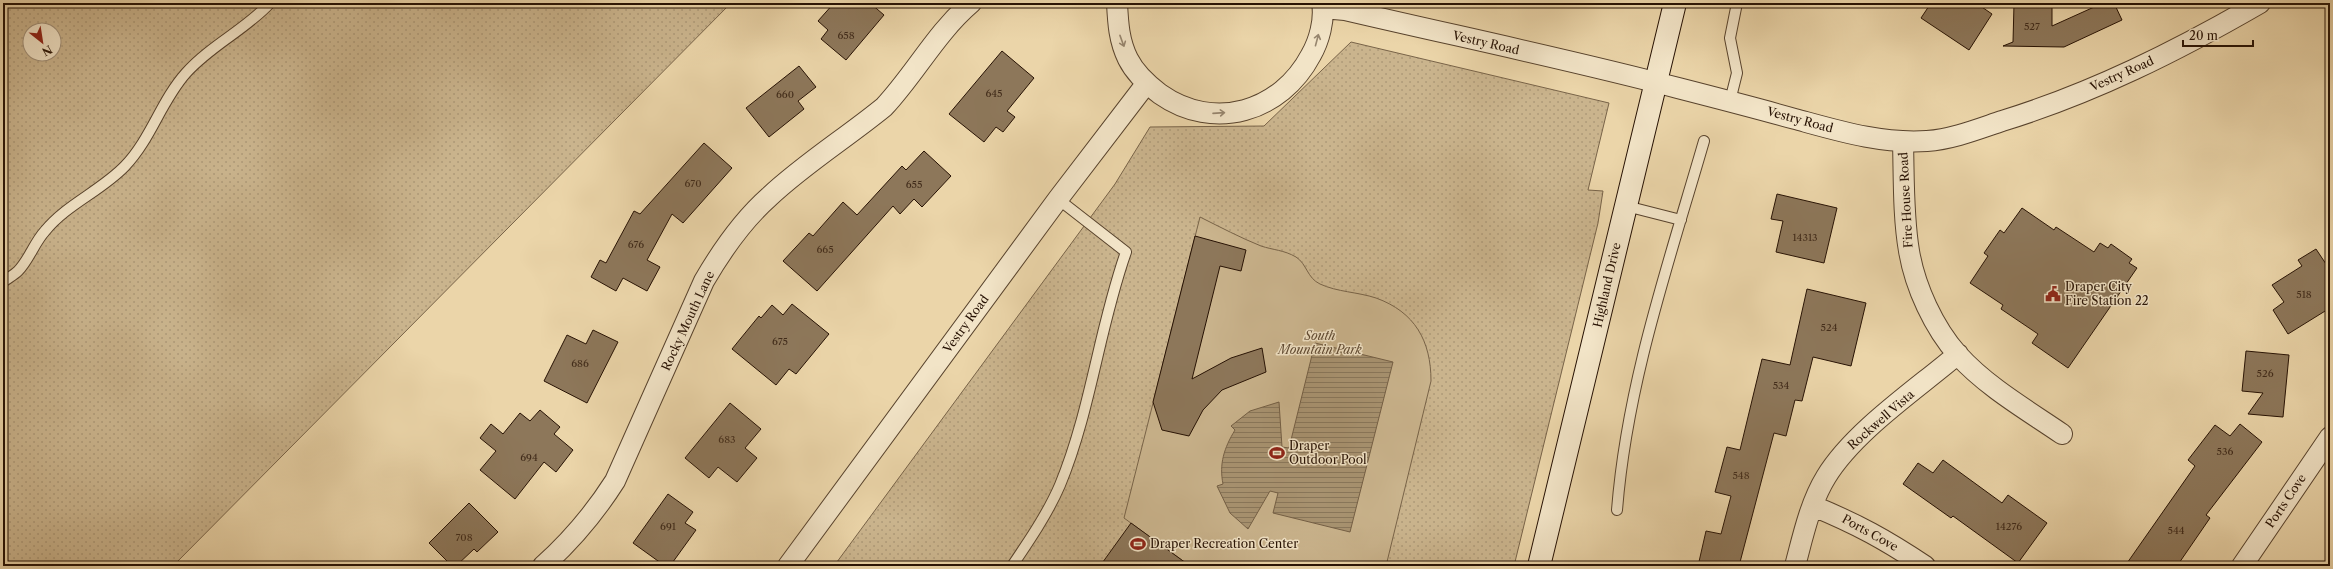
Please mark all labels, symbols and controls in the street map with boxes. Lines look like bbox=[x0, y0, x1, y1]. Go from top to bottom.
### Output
house number: 527 bbox=[2024, 20, 2040, 33]
north arrow bbox=[22, 22, 62, 62]
scale bar bbox=[2183, 22, 2253, 48]
street label: Vestry Road bbox=[1450, 27, 1522, 58]
text: 20 m bbox=[2189, 28, 2218, 43]
house number: 658 bbox=[837, 29, 855, 42]
one-way arrow bbox=[1314, 33, 1322, 46]
one-way arrow bbox=[1118, 35, 1126, 47]
text: N bbox=[39, 42, 55, 59]
street label: Vestry Road bbox=[2087, 53, 2157, 95]
house number: 645 bbox=[985, 87, 1003, 100]
house number: 660 bbox=[776, 88, 794, 101]
street label: Vestry Road bbox=[1764, 103, 1836, 136]
one-way arrow bbox=[1212, 110, 1225, 117]
street label: Fire House Road bbox=[1895, 151, 1915, 248]
house number: 670 bbox=[684, 177, 702, 190]
house number: 655 bbox=[906, 178, 922, 191]
house number: 14313 bbox=[1792, 231, 1818, 244]
house number: 676 bbox=[628, 238, 644, 251]
street label: Highland Drive bbox=[1589, 241, 1624, 329]
house number: 665 bbox=[816, 243, 834, 256]
street label: Rocky Mouth Lane bbox=[658, 268, 717, 373]
place label: Draper City Fire Station 22 bbox=[2065, 279, 2149, 308]
public building icon: Draper City Fire Station 22 bbox=[2044, 285, 2062, 303]
house number: 518 bbox=[2296, 288, 2312, 301]
street label: Vestry Road bbox=[939, 291, 992, 356]
house number: 524 bbox=[1821, 321, 1838, 334]
park label: South Mountain Park bbox=[1276, 328, 1363, 357]
house number: 675 bbox=[772, 335, 788, 348]
house number: 686 bbox=[571, 357, 589, 370]
house number: 526 bbox=[2256, 367, 2274, 380]
house number: 534 bbox=[1773, 379, 1790, 392]
street label: Rockwell Vista bbox=[1844, 386, 1918, 453]
house number: 683 bbox=[718, 433, 736, 446]
place label: Draper Outdoor Pool bbox=[1289, 438, 1367, 467]
sports icon: Draper Outdoor Pool bbox=[1268, 444, 1286, 462]
house number: 536 bbox=[2217, 445, 2234, 458]
house number: 694 bbox=[520, 451, 538, 464]
house number: 548 bbox=[1732, 469, 1750, 482]
street label: Ports Cove bbox=[2262, 471, 2309, 531]
street label: Ports Cove bbox=[1840, 511, 1901, 554]
house number: 691 bbox=[660, 520, 677, 533]
house number: 14276 bbox=[1996, 520, 2022, 533]
house number: 544 bbox=[2168, 524, 2185, 537]
house number: 708 bbox=[455, 531, 473, 544]
sports icon: Draper Recreation Center bbox=[1129, 535, 1147, 553]
place label: Draper Recreation Center bbox=[1150, 536, 1298, 551]

